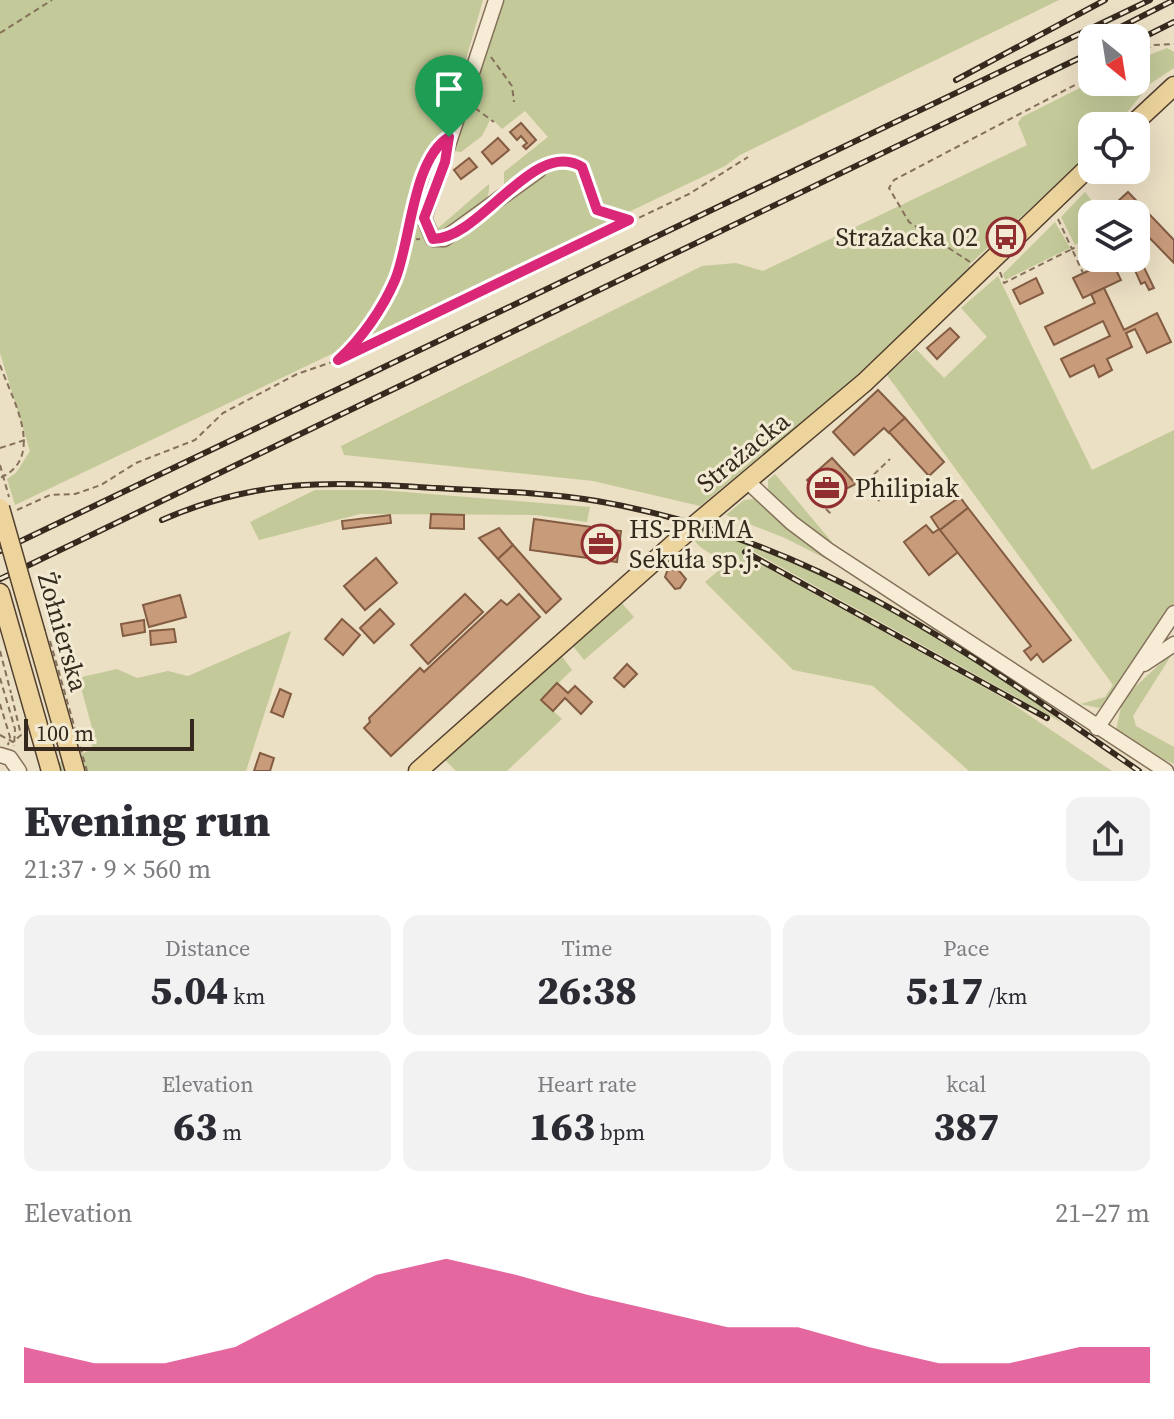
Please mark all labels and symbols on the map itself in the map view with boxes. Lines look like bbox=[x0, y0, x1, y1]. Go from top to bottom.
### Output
north arrow bbox=[1078, 24, 1150, 96]
pin bbox=[415, 55, 483, 137]
bus stop icon: Strażacka 02 bbox=[985, 216, 1027, 258]
place label: Strażacka 02 bbox=[836, 219, 978, 255]
street label: Strażacka bbox=[689, 403, 798, 501]
office icon: Philipiak bbox=[806, 467, 848, 509]
place label: Philipiak bbox=[855, 470, 960, 506]
place label: HS-PRIMA Sekuła sp.j. bbox=[629, 511, 760, 577]
office icon: HS-PRIMA Sekuła sp.j. bbox=[580, 523, 622, 565]
street label: Żołnierska bbox=[29, 568, 97, 696]
scale bar bbox=[24, 715, 194, 751]

